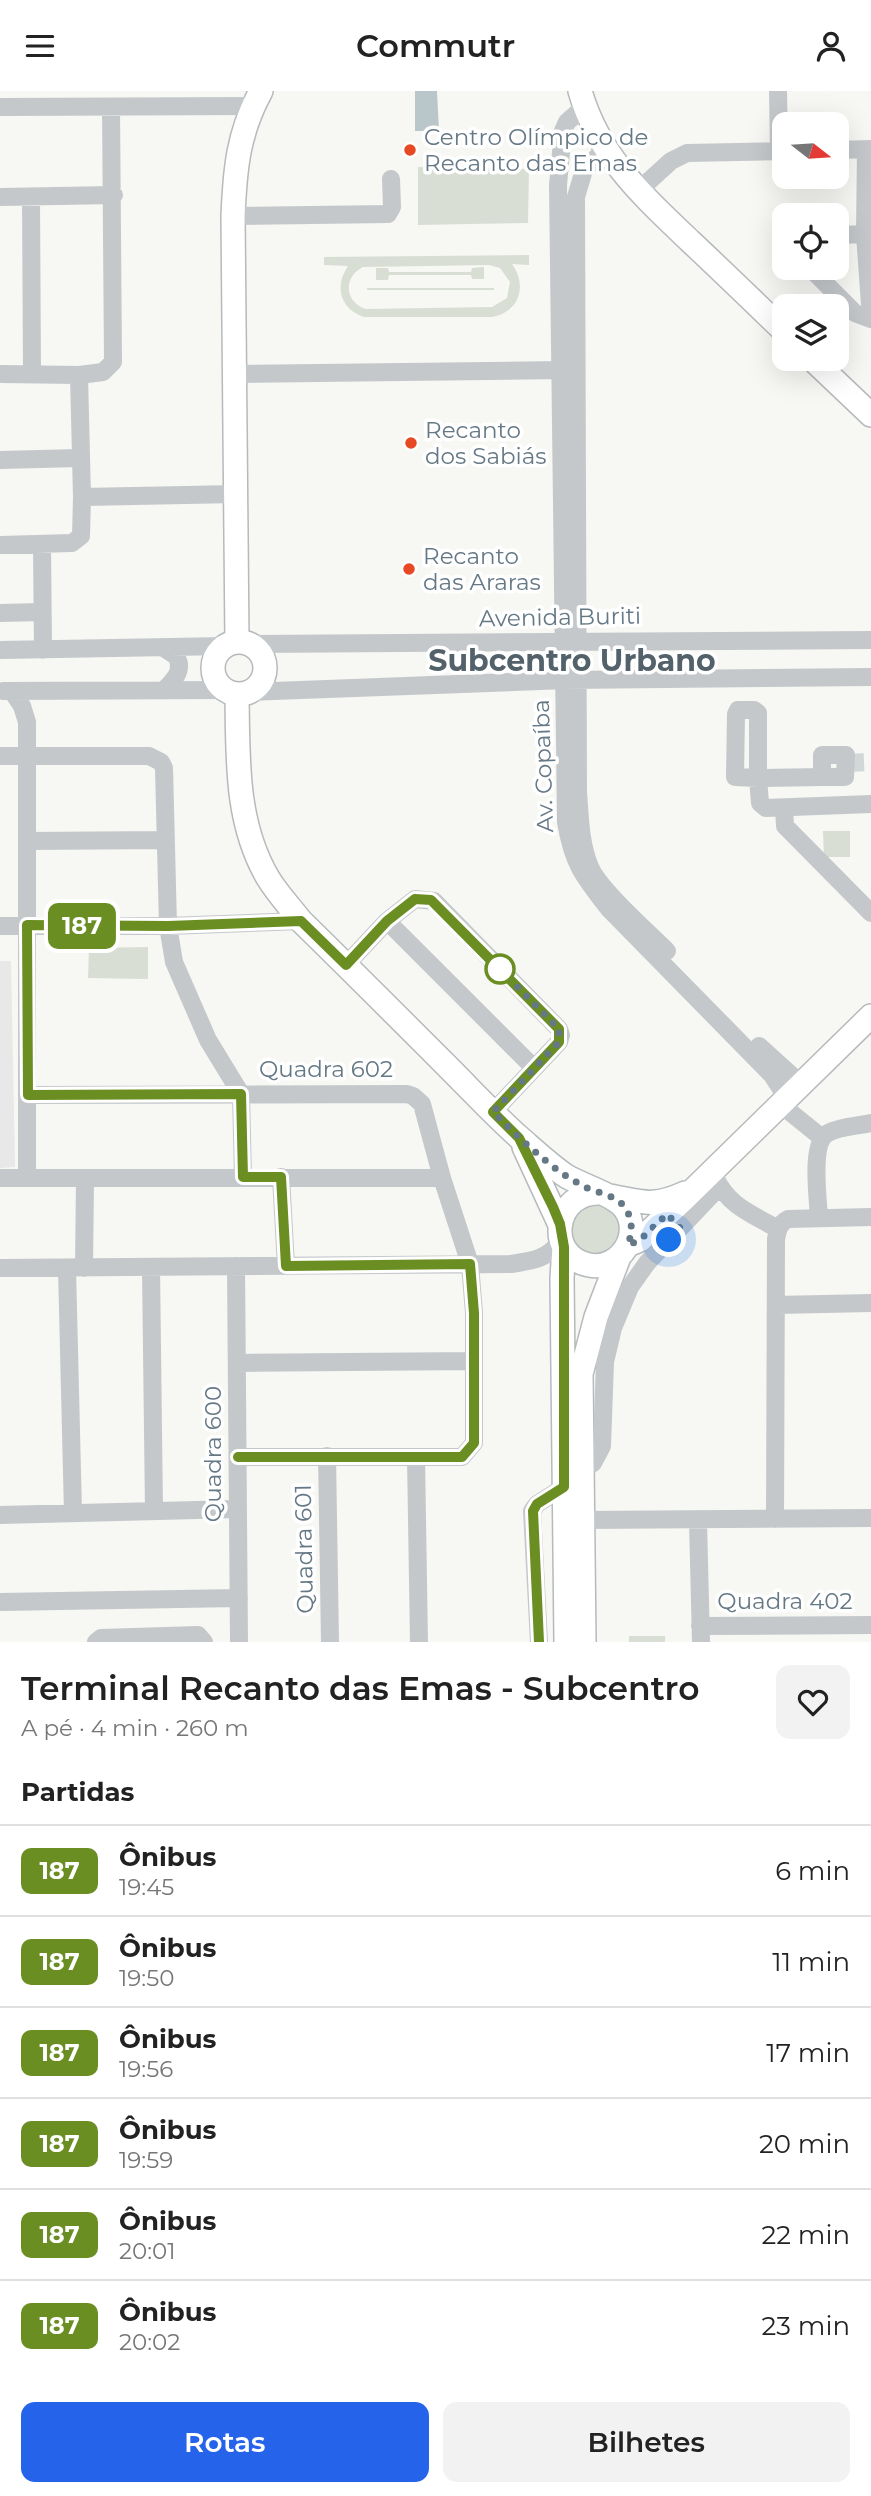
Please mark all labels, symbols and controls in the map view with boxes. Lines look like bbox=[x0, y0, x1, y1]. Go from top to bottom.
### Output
text: Commutr bbox=[356, 26, 515, 65]
icon: menu bbox=[21, 27, 59, 65]
icon: person bbox=[812, 27, 850, 65]
north arrow bbox=[772, 112, 849, 189]
map controls bbox=[772, 112, 849, 371]
place label: Centro Olímpico de Recanto das Emas bbox=[424, 123, 648, 177]
marker: Centro Olímpico de Recanto das Emas bbox=[402, 142, 418, 158]
button: locate bbox=[772, 203, 849, 280]
button: layers bbox=[772, 294, 849, 371]
place label: Recanto dos Sabiás bbox=[425, 416, 547, 470]
marker: Recanto dos Sabiás bbox=[403, 435, 419, 451]
place label: Recanto das Araras bbox=[423, 542, 541, 596]
marker: Recanto das Araras bbox=[401, 561, 417, 577]
street label: Avenida Buriti bbox=[479, 602, 641, 632]
district label: Subcentro Urbano bbox=[428, 642, 716, 679]
street label: Av. Copaíba bbox=[527, 699, 559, 833]
line badge: 187 bbox=[42, 903, 122, 949]
text: 187 bbox=[62, 911, 102, 940]
unlabelled marker bbox=[485, 954, 515, 984]
street label: Quadra 602 bbox=[259, 1055, 393, 1083]
your location bbox=[651, 1222, 686, 1257]
street label: Quadra 600 bbox=[199, 1386, 227, 1522]
street label: Quadra 601 bbox=[289, 1484, 319, 1614]
street label: Quadra 402 bbox=[717, 1587, 853, 1615]
button: heart bbox=[776, 1665, 850, 1739]
text: Terminal Recanto das Emas - Subcentro bbox=[21, 1668, 699, 1708]
text: A pé · 4 min · 260 m bbox=[21, 1714, 249, 1742]
text: Partidas bbox=[21, 1776, 134, 1808]
text: Ônibus bbox=[119, 1841, 216, 1873]
text: 6 min bbox=[775, 1855, 850, 1887]
text: 187 bbox=[39, 1856, 80, 1885]
text: 19:45 bbox=[119, 1873, 174, 1901]
text: Ônibus bbox=[119, 1932, 216, 1964]
text: 11 min bbox=[772, 1946, 850, 1978]
text: 187 bbox=[39, 1947, 80, 1976]
text: 19:50 bbox=[119, 1964, 174, 1992]
text: Ônibus bbox=[119, 2023, 216, 2055]
text: 17 min bbox=[766, 2037, 850, 2069]
text: 187 bbox=[39, 2038, 80, 2067]
text: 19:56 bbox=[119, 2055, 173, 2083]
text: Ônibus bbox=[119, 2114, 216, 2146]
text: 20 min bbox=[759, 2128, 850, 2160]
text: 187 bbox=[39, 2129, 80, 2158]
text: 19:59 bbox=[119, 2146, 173, 2174]
text: Ônibus bbox=[119, 2205, 216, 2237]
text: 22 min bbox=[761, 2219, 850, 2251]
text: 187 bbox=[39, 2220, 80, 2249]
text: 20:01 bbox=[119, 2237, 176, 2265]
text: Ônibus bbox=[119, 2296, 216, 2328]
text: 23 min bbox=[762, 2310, 850, 2342]
text: 187 bbox=[39, 2311, 80, 2340]
text: 20:02 bbox=[119, 2328, 180, 2356]
button: Rotas bbox=[21, 2402, 429, 2482]
button: Bilhetes bbox=[443, 2402, 850, 2482]

